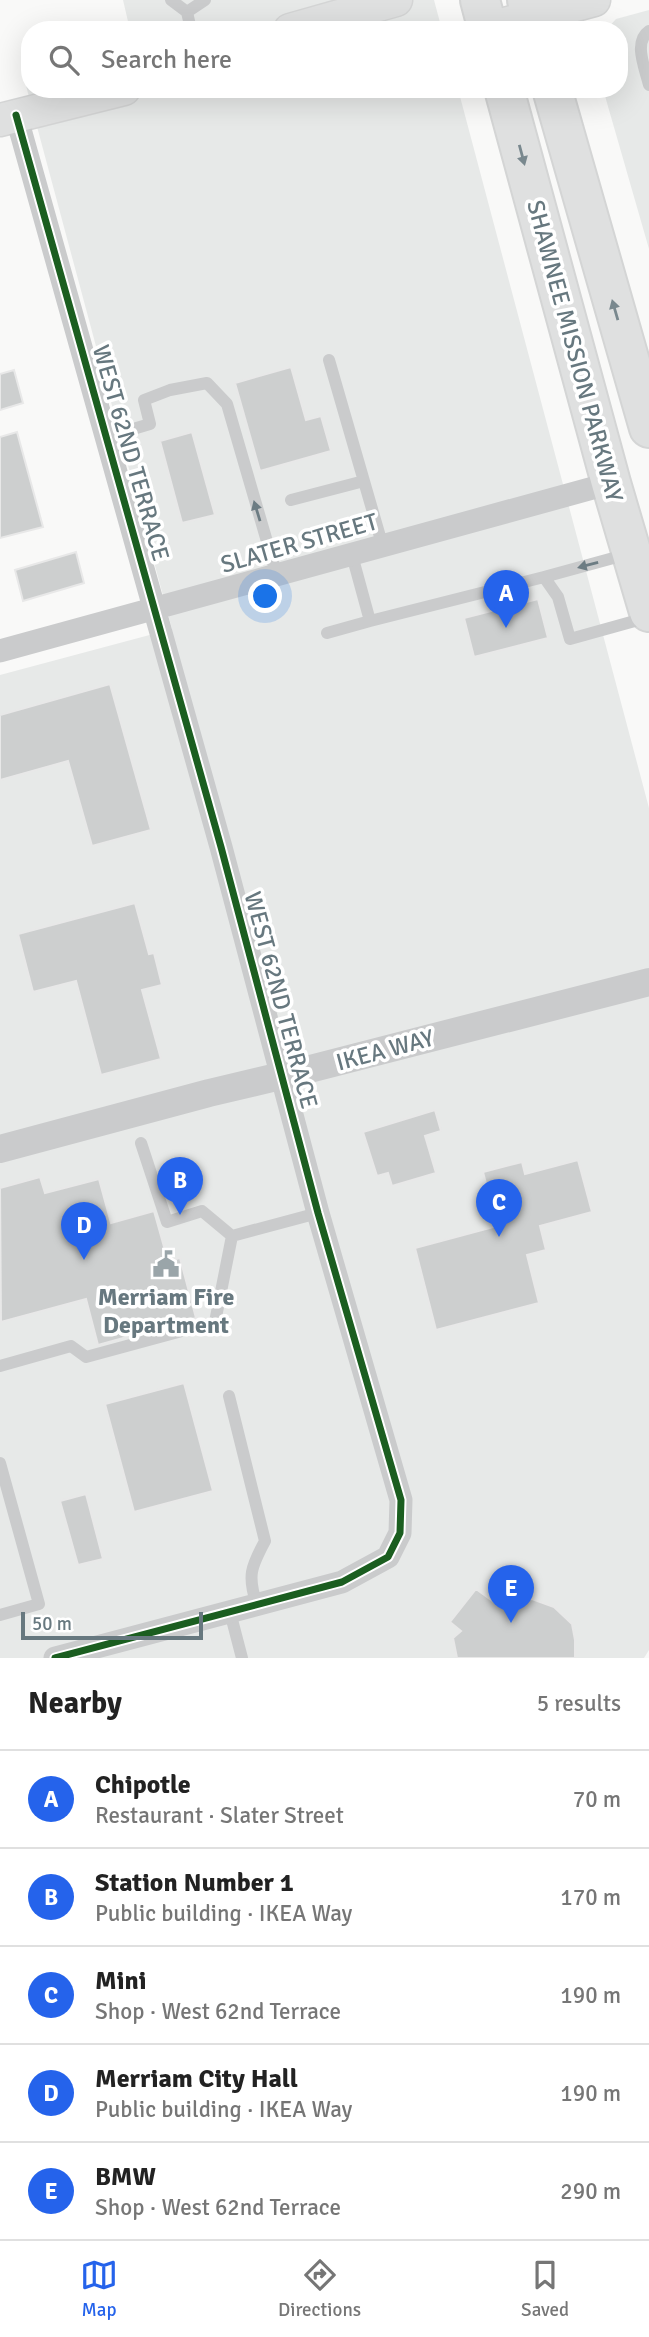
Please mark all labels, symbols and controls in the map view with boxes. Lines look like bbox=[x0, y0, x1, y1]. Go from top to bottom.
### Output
search box bbox=[21, 21, 628, 98]
icon: search bbox=[45, 41, 83, 79]
text: Search here bbox=[101, 44, 232, 76]
one-way arrow bbox=[517, 144, 528, 166]
street label: SHAWNEE MISSION PARKWAY bbox=[520, 197, 630, 505]
one-way arrow bbox=[610, 299, 620, 320]
street label: WEST 62ND TERRACE bbox=[86, 341, 176, 565]
one-way arrow bbox=[252, 500, 262, 521]
street label: SLATER STREET bbox=[217, 506, 381, 580]
one-way arrow bbox=[577, 561, 598, 571]
pin: A bbox=[483, 570, 529, 628]
your location bbox=[248, 579, 282, 613]
street label: WEST 62ND TERRACE bbox=[238, 888, 324, 1112]
street label: IKEA WAY bbox=[333, 1023, 437, 1077]
pin: B bbox=[157, 1157, 203, 1215]
pin: C bbox=[476, 1179, 522, 1237]
pin: D bbox=[61, 1202, 107, 1260]
public building icon: Merriam Fire Department bbox=[151, 1249, 181, 1279]
place label: Merriam Fire Department bbox=[98, 1282, 234, 1340]
pin: E bbox=[488, 1565, 534, 1623]
scale bar bbox=[21, 1609, 203, 1641]
text: 50 m bbox=[32, 1612, 72, 1636]
text: Nearby bbox=[28, 1685, 122, 1722]
text: 5 results bbox=[537, 1689, 621, 1718]
text: Chipotle bbox=[95, 1769, 191, 1801]
text: A bbox=[44, 1785, 58, 1814]
text: 70 m bbox=[573, 1785, 621, 1814]
text: Restaurant · Slater Street bbox=[95, 1801, 344, 1830]
text: Station Number 1 bbox=[95, 1867, 294, 1899]
text: B bbox=[44, 1883, 58, 1912]
text: 170 m bbox=[560, 1883, 621, 1912]
text: Public building · IKEA Way bbox=[95, 1899, 352, 1928]
text: Mini bbox=[95, 1965, 146, 1997]
text: C bbox=[44, 1981, 58, 2010]
text: 190 m bbox=[560, 1981, 621, 2010]
text: Shop · West 62nd Terrace bbox=[95, 1997, 341, 2026]
text: Merriam City Hall bbox=[95, 2063, 298, 2095]
text: D bbox=[43, 2079, 59, 2108]
text: 190 m bbox=[560, 2079, 621, 2108]
text: Public building · IKEA Way bbox=[95, 2095, 352, 2124]
text: BMW bbox=[95, 2161, 156, 2193]
text: E bbox=[44, 2177, 58, 2206]
text: 290 m bbox=[560, 2177, 621, 2206]
text: Shop · West 62nd Terrace bbox=[95, 2193, 341, 2222]
tab: Map bbox=[80, 2256, 118, 2322]
tab: Directions bbox=[278, 2256, 361, 2322]
tab: Saved bbox=[521, 2256, 569, 2322]

